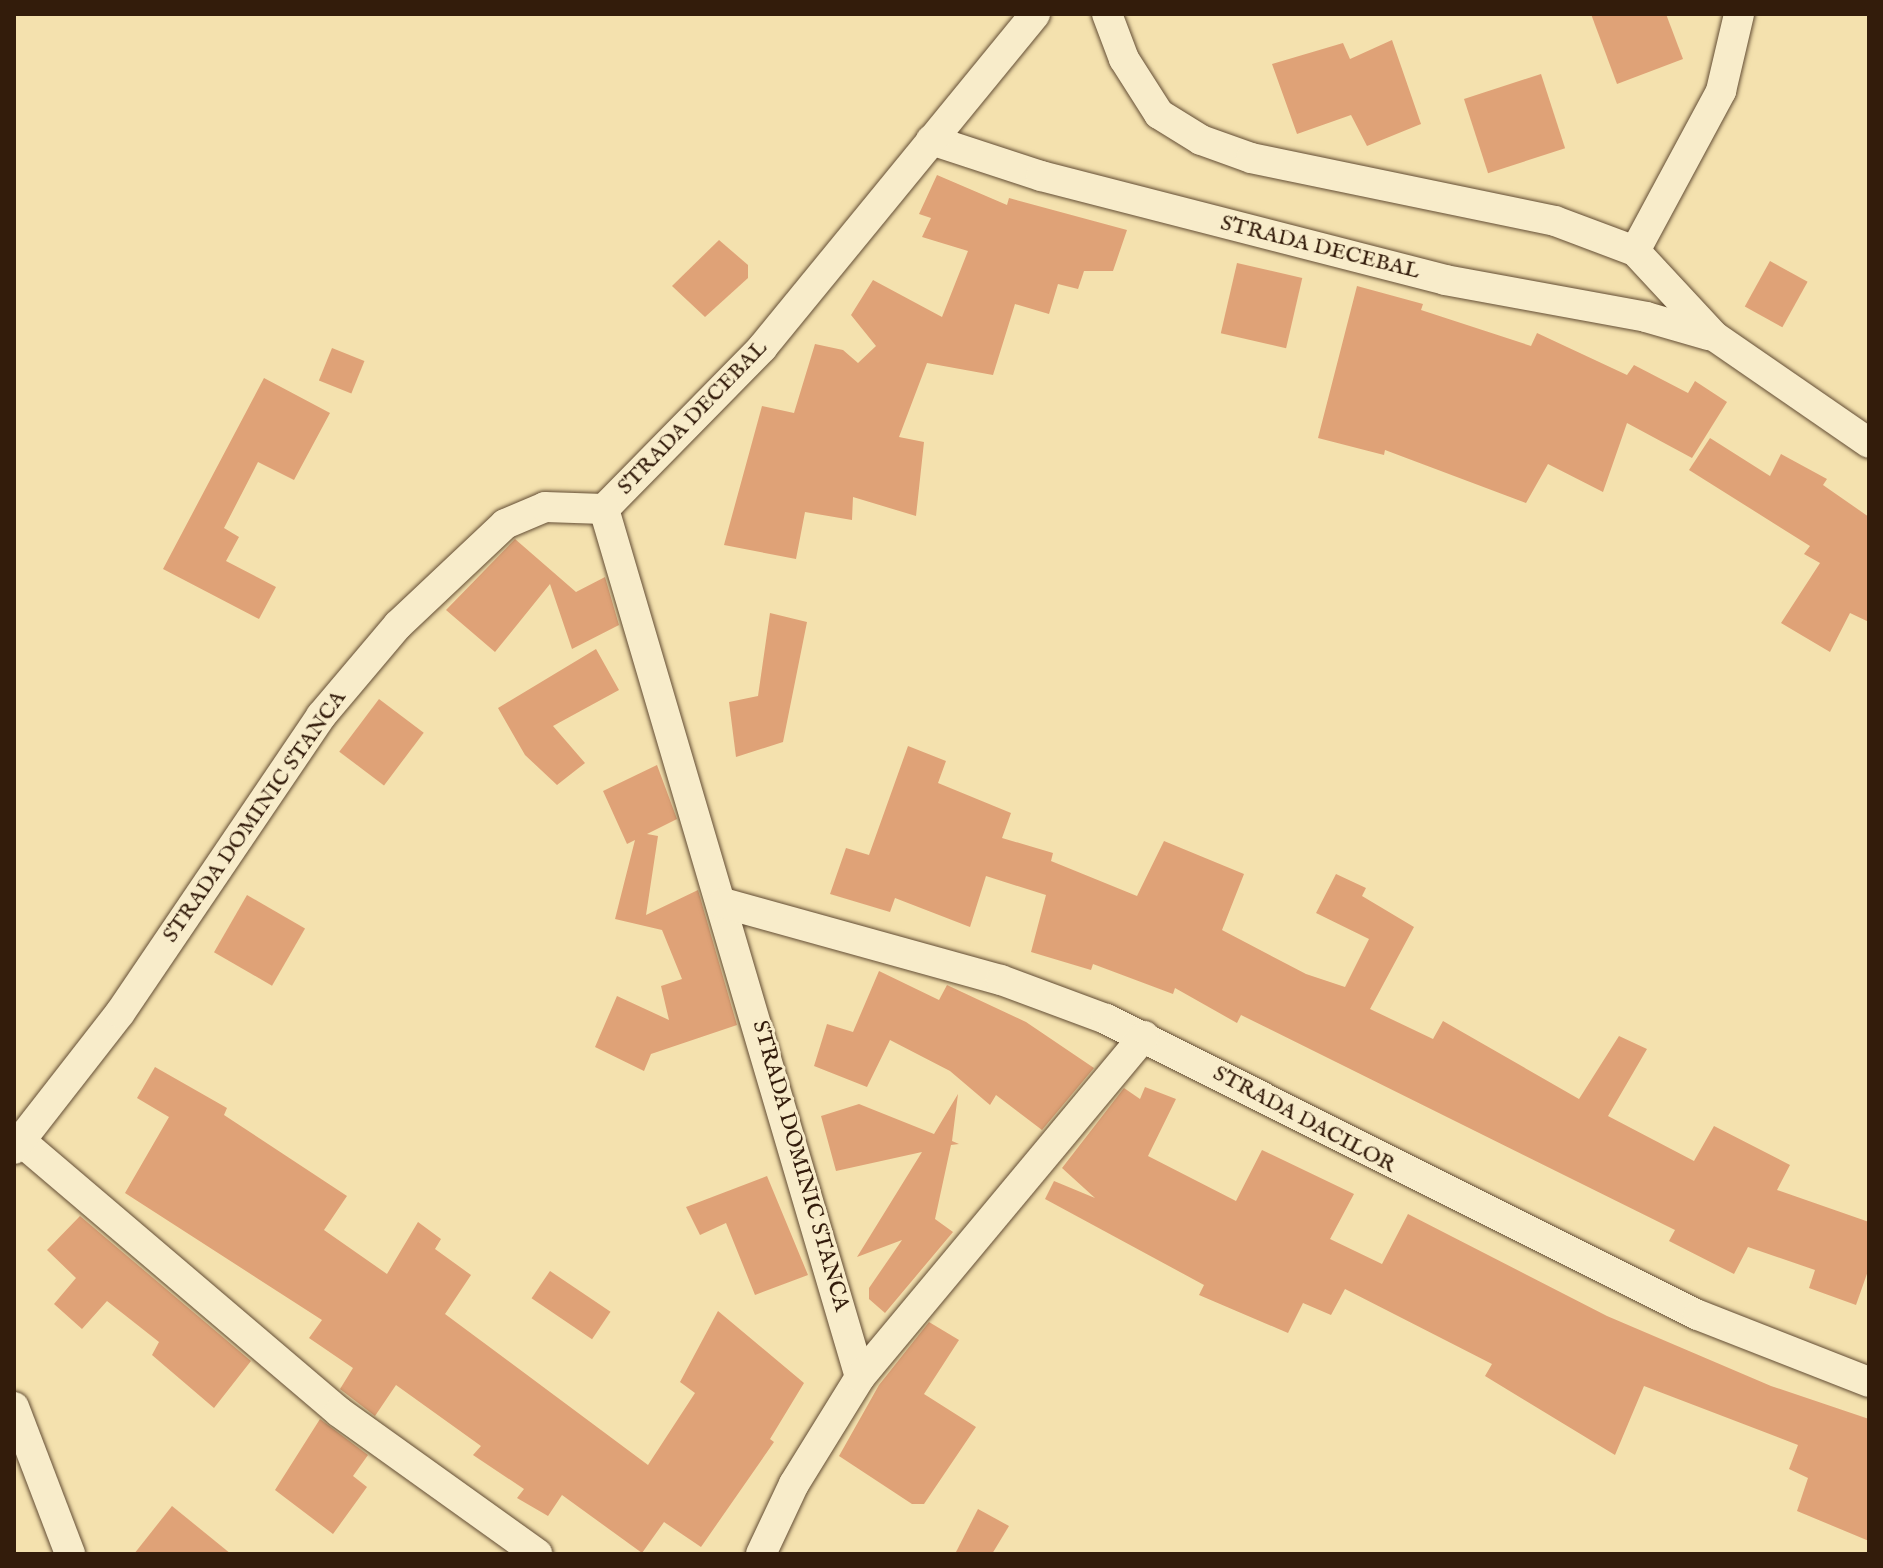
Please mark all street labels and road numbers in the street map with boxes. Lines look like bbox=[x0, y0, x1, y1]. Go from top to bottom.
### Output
street label: STRADA DECEBAL bbox=[1218, 210, 1422, 286]
street label: STRADA DECEBAL bbox=[613, 335, 773, 501]
street label: STRADA DOMINIC STANCA bbox=[158, 686, 352, 948]
street label: STRADA DOMINIC STANCA bbox=[746, 1018, 854, 1314]
street label: STRADA DACILOR bbox=[1208, 1061, 1400, 1179]

